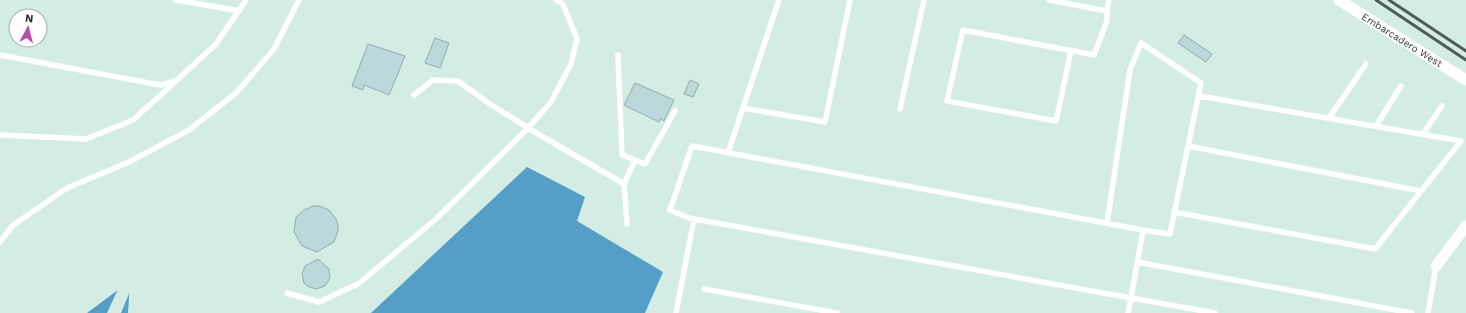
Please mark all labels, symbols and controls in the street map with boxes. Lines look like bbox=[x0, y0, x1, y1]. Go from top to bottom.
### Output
north arrow bbox=[8, 8, 48, 48]
street label: Embarcadero West bbox=[1360, 11, 1445, 70]
text: N bbox=[24, 12, 34, 26]

